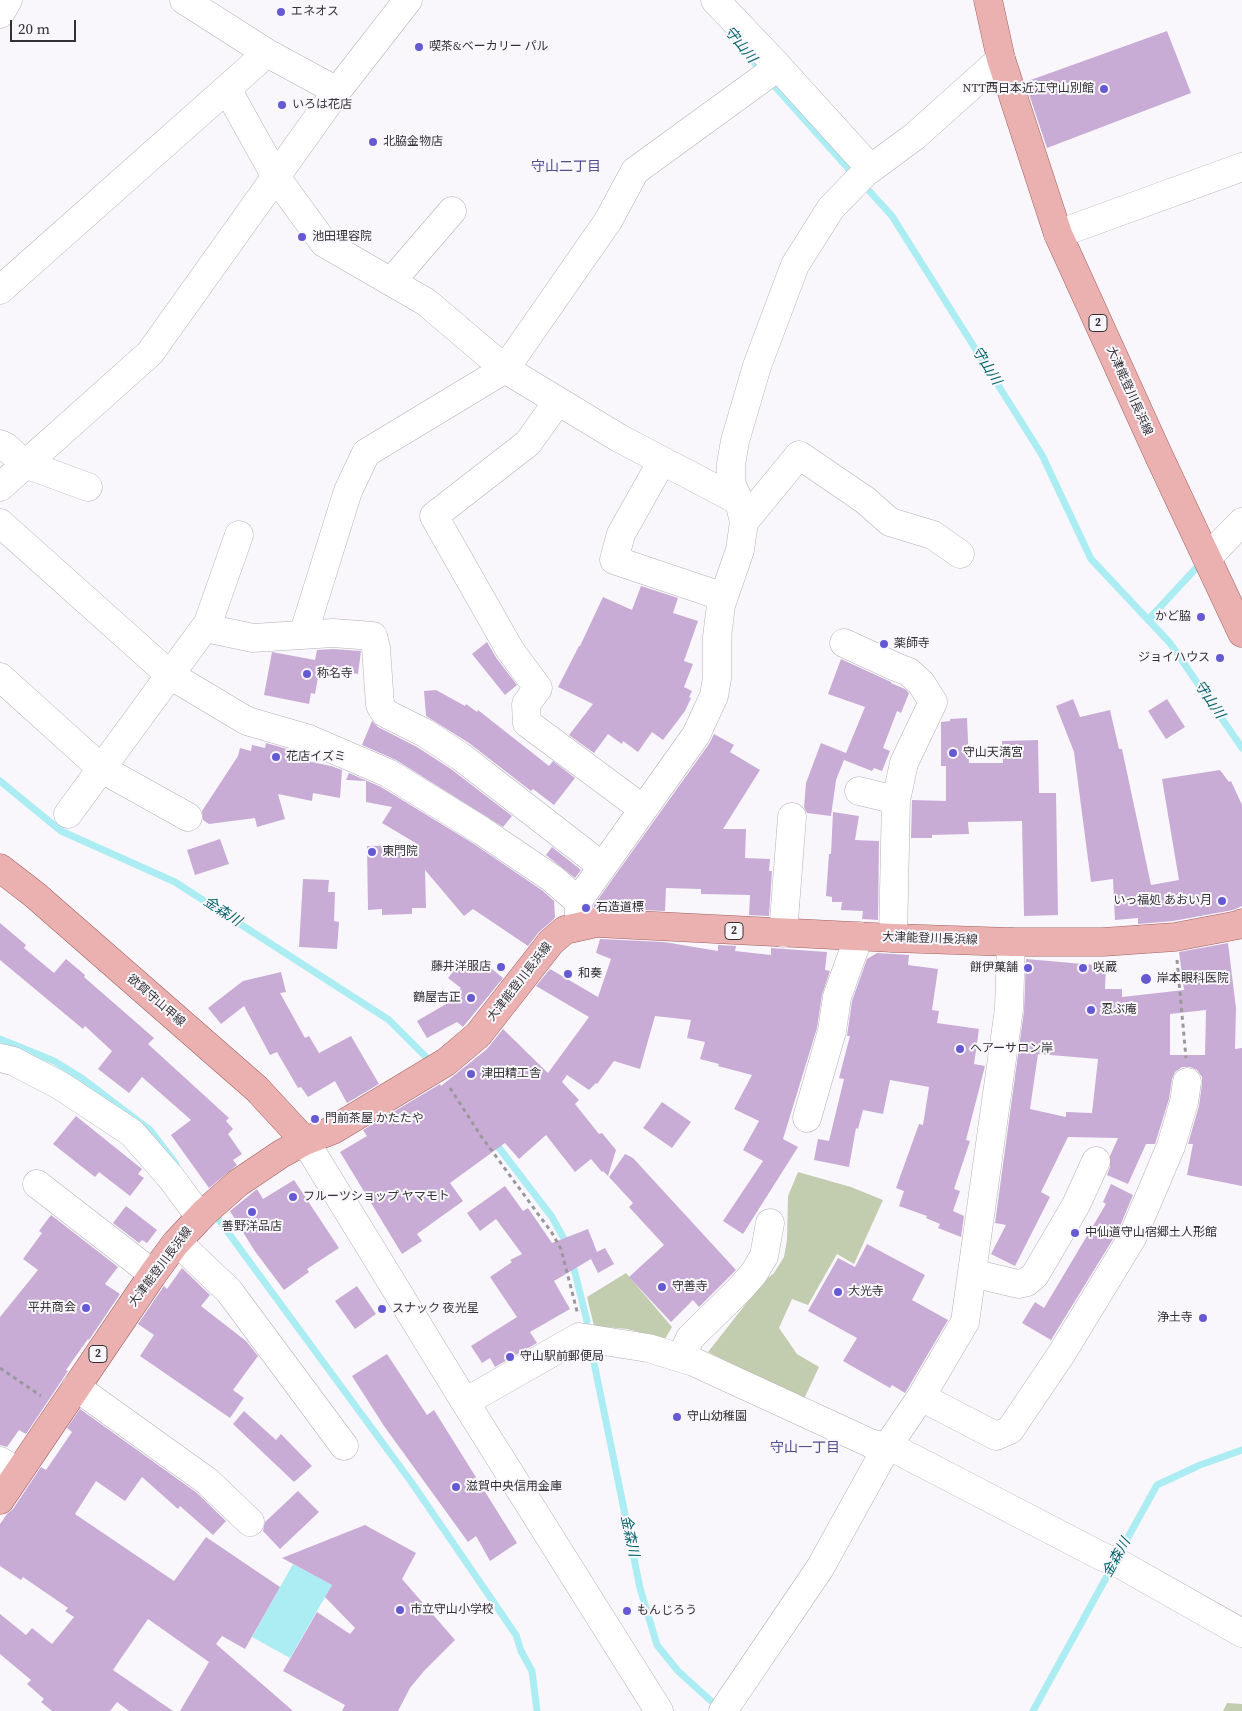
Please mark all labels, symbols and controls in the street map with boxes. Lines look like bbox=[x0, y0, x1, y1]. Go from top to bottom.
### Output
place label: エネオス bbox=[291, 5, 339, 19]
marker: エネオス bbox=[275, 6, 287, 18]
scale bar bbox=[12, 10, 79, 42]
text: 20 m bbox=[18, 18, 50, 39]
water label: 守山川 bbox=[720, 23, 760, 67]
place label: 喫茶&ベーカリー パル bbox=[429, 40, 548, 54]
marker: 喫茶&ベーカリー パル bbox=[413, 41, 425, 53]
place label: NTT西日本近江守山別館 bbox=[963, 82, 1094, 96]
marker: NTT西日本近江守山別館 bbox=[1098, 83, 1110, 95]
place label: いろは花店 bbox=[292, 98, 352, 112]
marker: いろは花店 bbox=[276, 99, 288, 111]
place label: 北脇金物店 bbox=[383, 135, 443, 149]
marker: 北脇金物店 bbox=[367, 136, 379, 148]
district label: 守山二丁目 bbox=[531, 159, 601, 175]
place label: 池田理容院 bbox=[312, 230, 372, 244]
marker: 池田理容院 bbox=[296, 231, 308, 243]
road number: 2 bbox=[1089, 314, 1107, 332]
water label: 守山川 bbox=[968, 344, 1004, 388]
street label: 大津能登川長浜線 bbox=[1103, 344, 1155, 438]
place label: かど脇 bbox=[1155, 610, 1191, 624]
marker: かど脇 bbox=[1195, 611, 1207, 623]
place label: 薬師寺 bbox=[894, 637, 930, 651]
marker: 薬師寺 bbox=[878, 638, 890, 650]
place label: ジョイハウス bbox=[1138, 651, 1210, 665]
marker: ジョイハウス bbox=[1214, 652, 1226, 664]
place label: 称名寺 bbox=[317, 667, 353, 681]
marker: 称名寺 bbox=[301, 668, 313, 680]
water label: 守山川 bbox=[1190, 678, 1228, 722]
place label: 守山天満宮 bbox=[963, 746, 1023, 760]
marker: 守山天満宮 bbox=[947, 747, 959, 759]
place label: 花店イズミ bbox=[286, 750, 346, 764]
marker: 花店イズミ bbox=[270, 751, 282, 763]
place label: 東門院 bbox=[382, 845, 418, 859]
marker: 東門院 bbox=[366, 846, 378, 858]
water label: 金森川 bbox=[200, 894, 244, 930]
place label: いっ福処 あおい月 bbox=[1113, 894, 1212, 908]
marker: いっ福処 あおい月 bbox=[1216, 895, 1228, 907]
place label: 石造道標 bbox=[596, 901, 644, 915]
marker: 石造道標 bbox=[580, 902, 592, 914]
road number: 2 bbox=[725, 922, 743, 939]
street label: 大津能登川長浜線 bbox=[882, 930, 978, 948]
street label: 大津能登川長浜線 bbox=[485, 940, 555, 1024]
place label: 藤井洋服店 bbox=[431, 960, 491, 974]
marker: 藤井洋服店 bbox=[495, 961, 507, 973]
place label: 餅伊菓舗 bbox=[970, 961, 1018, 975]
place label: 咲蔵 bbox=[1093, 961, 1117, 975]
marker: 餅伊菓舗 bbox=[1022, 962, 1034, 974]
marker: 咲蔵 bbox=[1077, 962, 1089, 974]
place label: 和奏 bbox=[578, 967, 602, 981]
marker: 和奏 bbox=[562, 968, 574, 980]
street label: 欲賀守山甲線 bbox=[124, 972, 188, 1030]
marker: 岸本眼科医院 bbox=[1139, 972, 1153, 986]
place label: 岸本眼科医院 bbox=[1157, 972, 1229, 986]
place label: 鶴屋吉正 bbox=[413, 991, 461, 1005]
marker: 鶴屋吉正 bbox=[465, 992, 477, 1004]
place label: 忍ぶ庵 bbox=[1101, 1003, 1137, 1017]
marker: 忍ぶ庵 bbox=[1085, 1004, 1097, 1016]
place label: ヘアーサロン岸 bbox=[970, 1042, 1053, 1056]
marker: ヘアーサロン岸 bbox=[954, 1043, 966, 1055]
place label: 津田精工舎 bbox=[481, 1067, 541, 1081]
marker: 津田精工舎 bbox=[465, 1068, 477, 1080]
place label: 門前茶屋 かたたや bbox=[325, 1112, 424, 1126]
marker: 門前茶屋 かたたや bbox=[309, 1113, 321, 1125]
place label: フルーツショップ ヤマモト bbox=[303, 1190, 450, 1204]
marker: フルーツショップ ヤマモト bbox=[287, 1191, 299, 1203]
marker: 善野洋品店 bbox=[246, 1206, 258, 1218]
place label: 善野洋品店 bbox=[222, 1220, 282, 1234]
street label: 大津能登川長浜線 bbox=[126, 1224, 196, 1310]
place label: 中仙道守山宿郷土人形館 bbox=[1085, 1226, 1217, 1240]
marker: 中仙道守山宿郷土人形館 bbox=[1069, 1227, 1081, 1239]
place label: 守善寺 bbox=[672, 1280, 708, 1294]
marker: 守善寺 bbox=[656, 1281, 668, 1293]
place label: 大光寺 bbox=[848, 1285, 884, 1299]
marker: 大光寺 bbox=[832, 1286, 844, 1298]
place label: 平井商会 bbox=[28, 1301, 76, 1315]
marker: 平井商会 bbox=[80, 1302, 92, 1314]
place label: スナック 夜光星 bbox=[392, 1302, 479, 1316]
marker: スナック 夜光星 bbox=[376, 1303, 388, 1315]
place label: 浄土寺 bbox=[1157, 1311, 1193, 1325]
marker: 浄土寺 bbox=[1197, 1312, 1209, 1324]
road number: 2 bbox=[89, 1346, 107, 1362]
place label: 守山駅前郵便局 bbox=[520, 1350, 604, 1364]
marker: 守山駅前郵便局 bbox=[504, 1351, 516, 1363]
place label: 守山幼稚園 bbox=[687, 1410, 747, 1424]
marker: 守山幼稚園 bbox=[671, 1411, 683, 1423]
district label: 守山一丁目 bbox=[770, 1440, 840, 1456]
place label: 滋賀中央信用金庫 bbox=[466, 1480, 562, 1494]
marker: 滋賀中央信用金庫 bbox=[450, 1481, 462, 1493]
water label: 金森川 bbox=[616, 1514, 642, 1558]
water label: 金森川 bbox=[1099, 1536, 1135, 1580]
place label: 市立守山小学校 bbox=[410, 1603, 494, 1617]
marker: 市立守山小学校 bbox=[394, 1604, 406, 1616]
place label: もんじろう bbox=[637, 1604, 697, 1618]
marker: もんじろう bbox=[621, 1605, 633, 1617]

